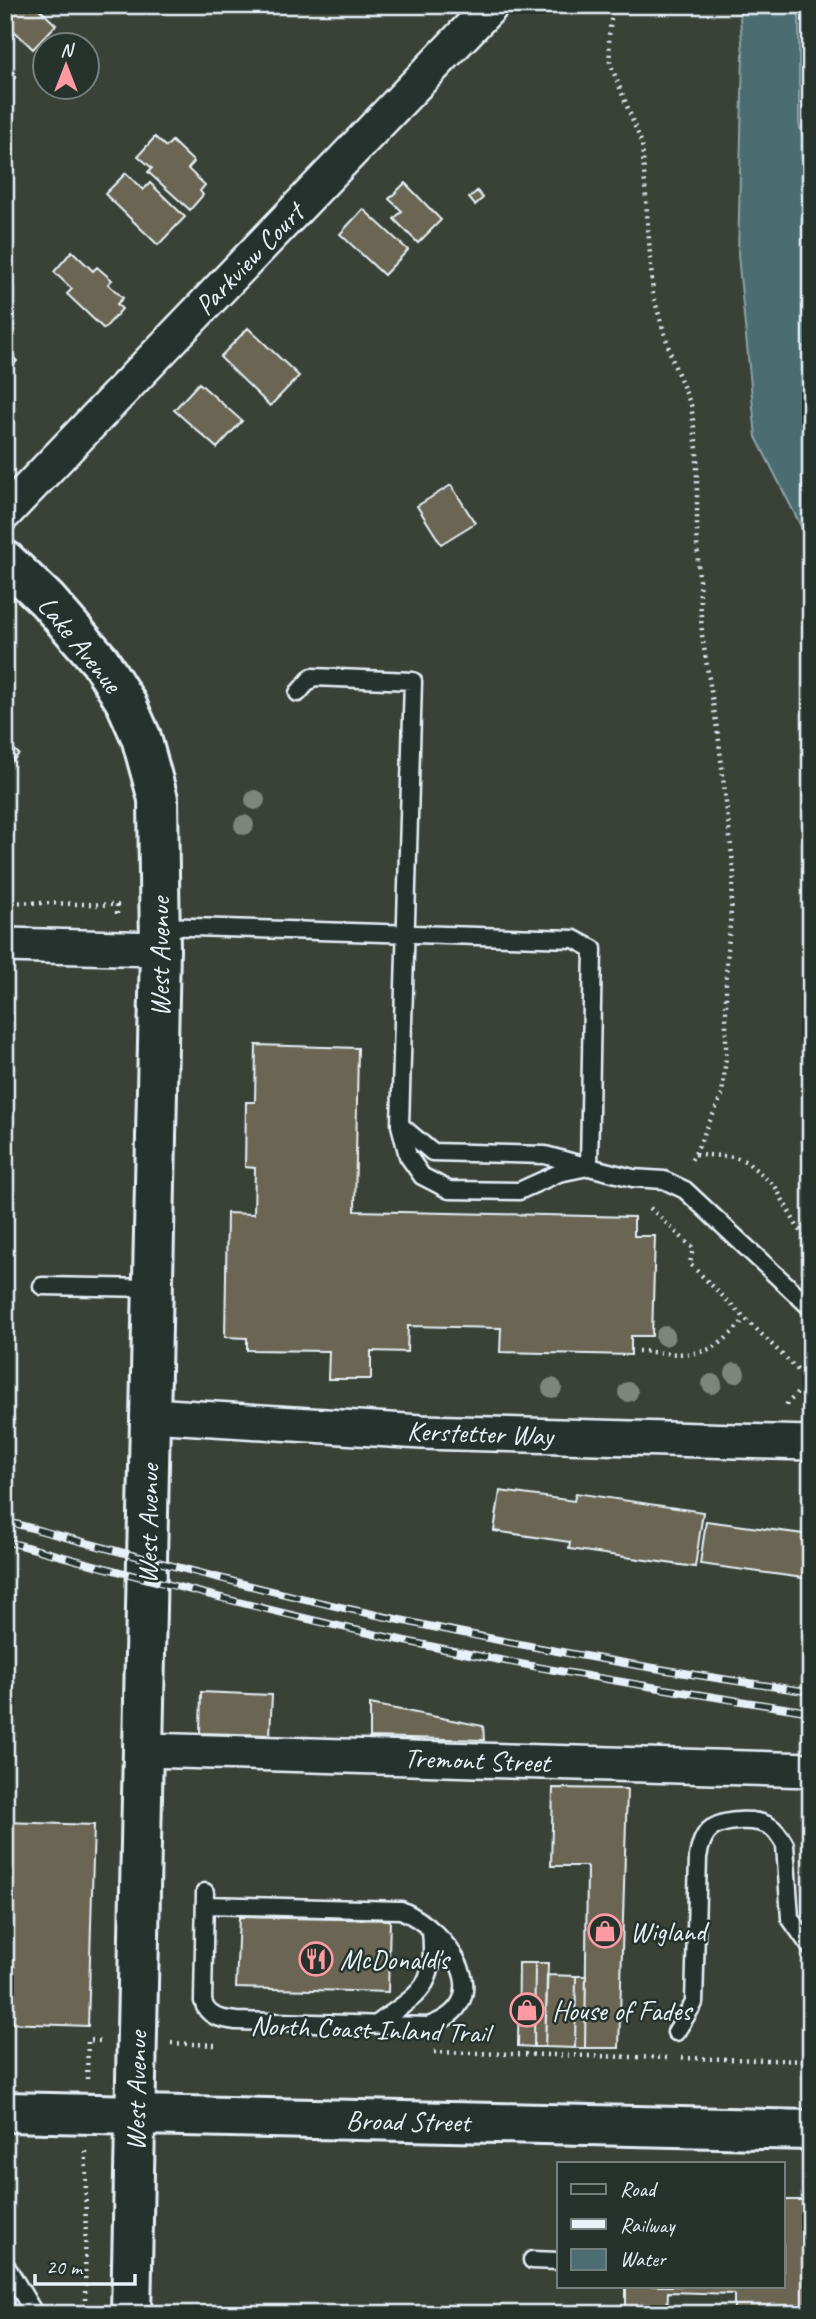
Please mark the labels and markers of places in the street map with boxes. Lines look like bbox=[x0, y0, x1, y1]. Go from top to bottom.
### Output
shop icon: Wigland bbox=[586, 1912, 624, 1950]
place label: Wigland bbox=[630, 1914, 710, 1949]
restaurant icon: McDonald's bbox=[297, 1940, 335, 1978]
place label: McDonald's bbox=[340, 1942, 451, 1977]
shop icon: House of Fades bbox=[508, 1991, 546, 2029]
place label: House of Fades bbox=[552, 1993, 693, 2028]

